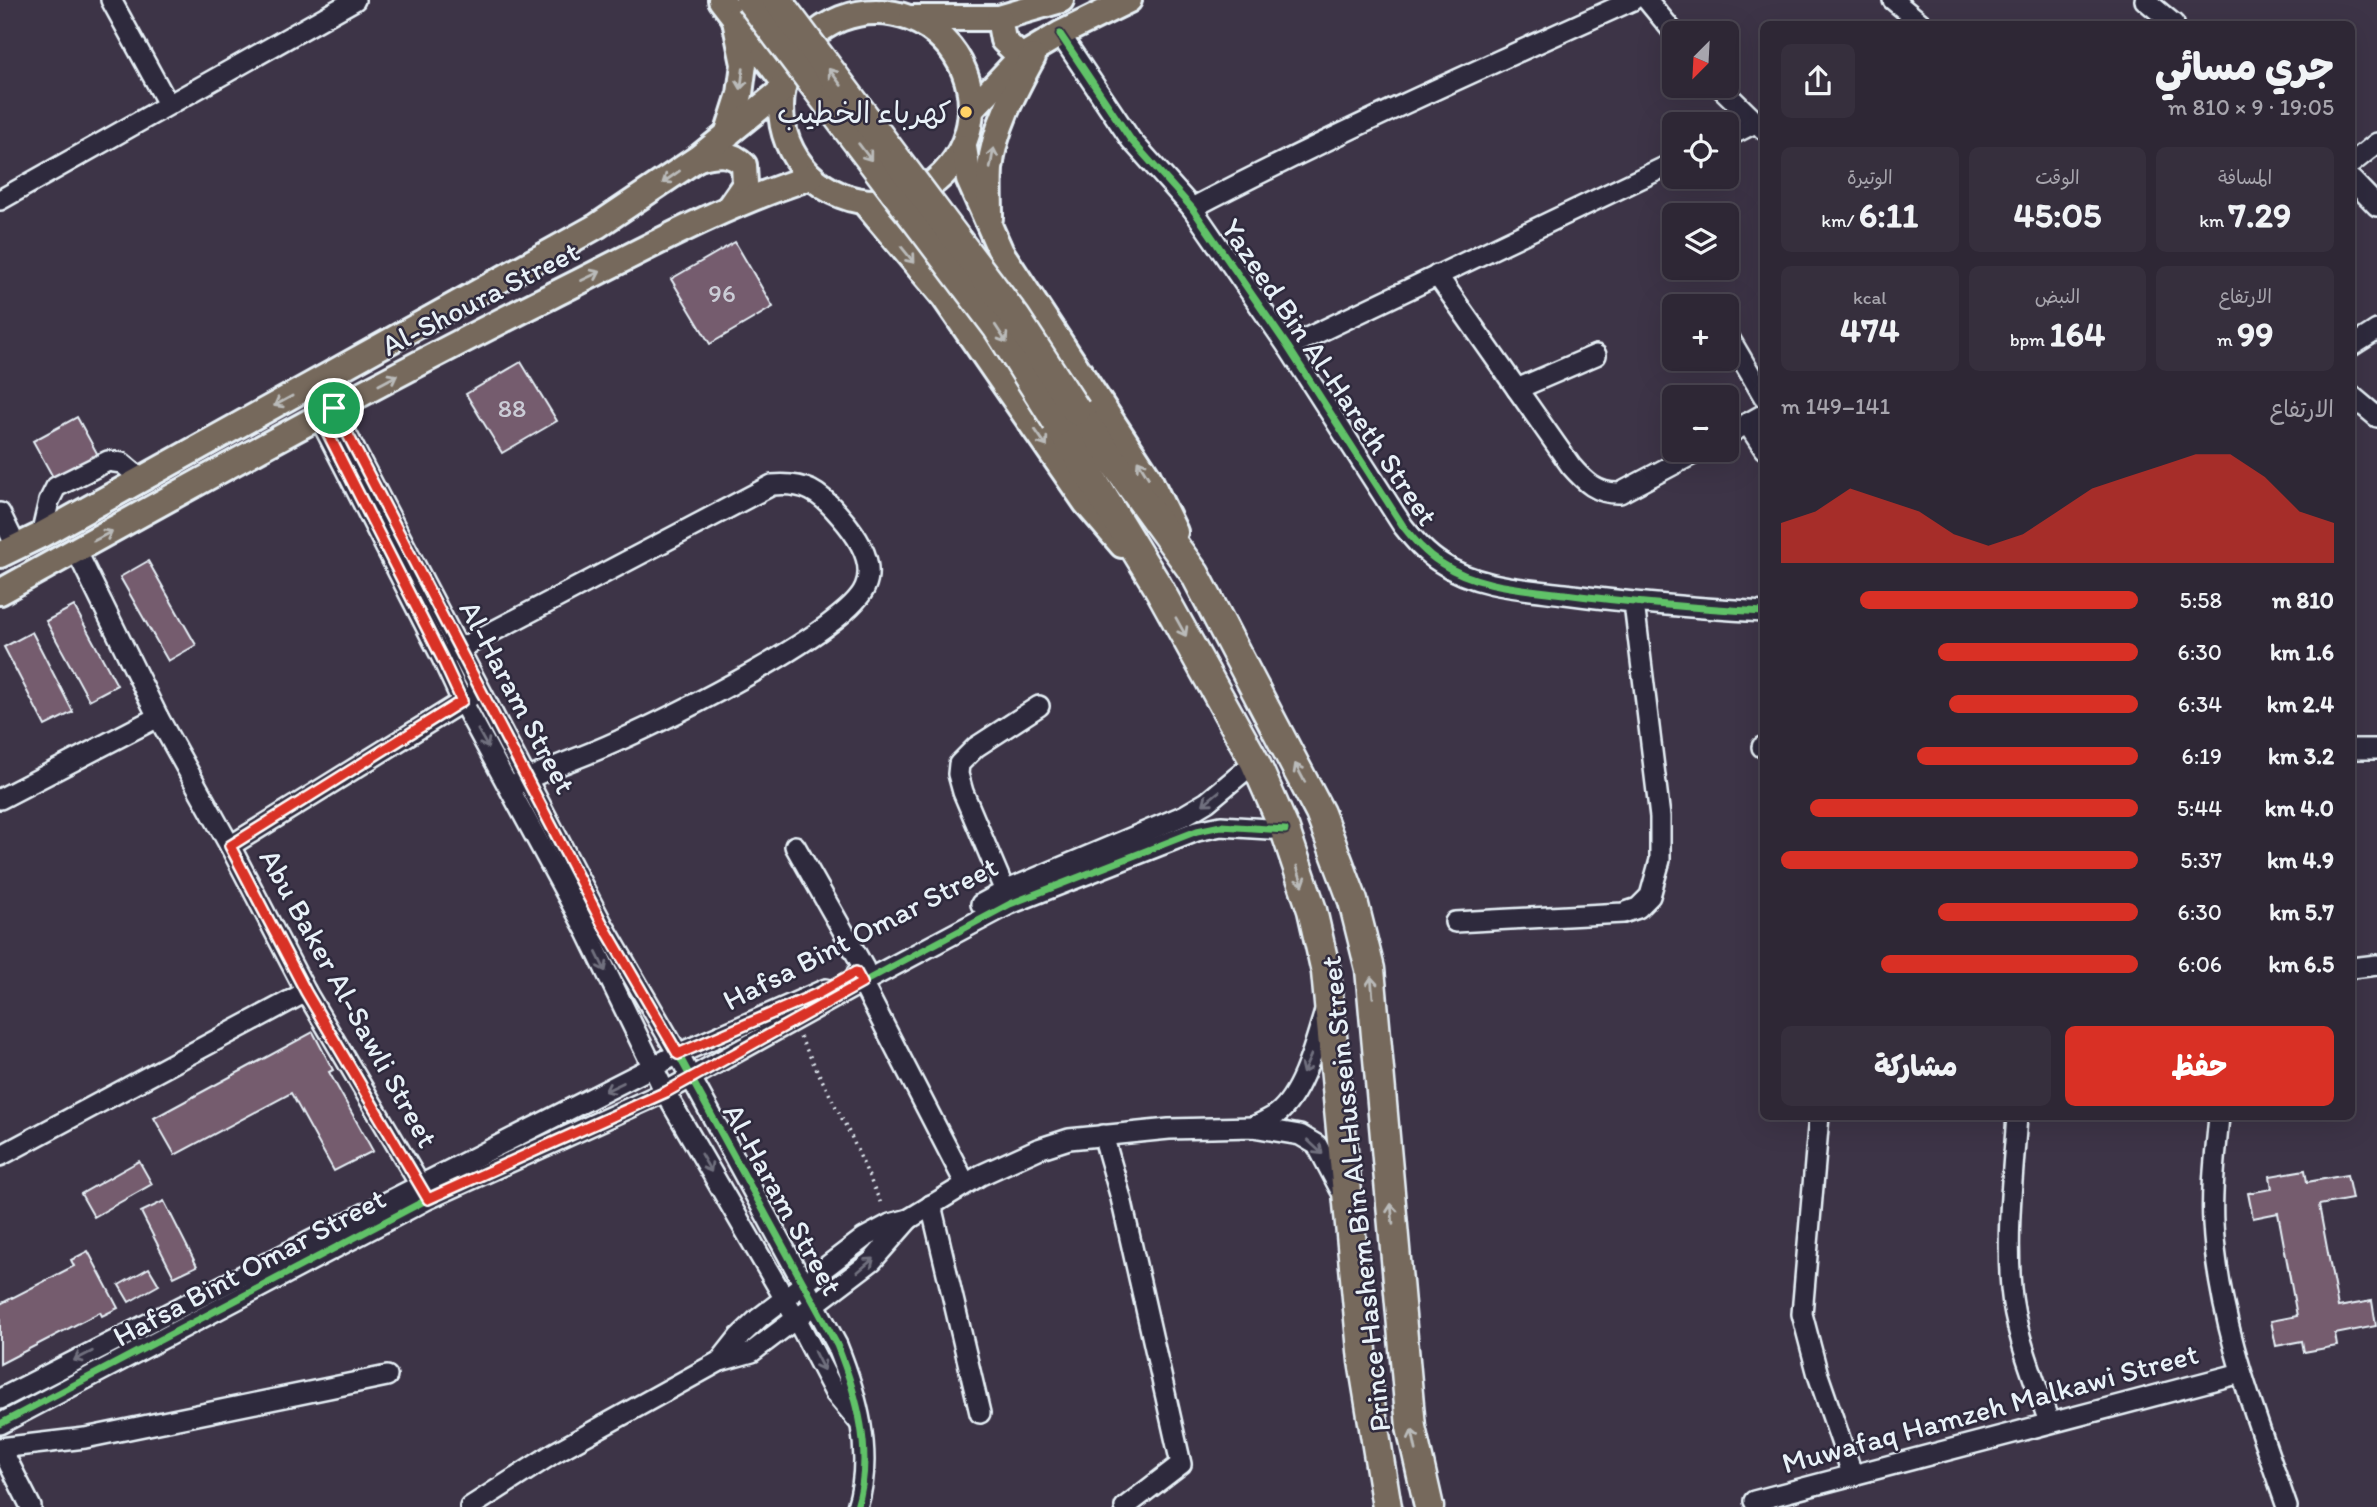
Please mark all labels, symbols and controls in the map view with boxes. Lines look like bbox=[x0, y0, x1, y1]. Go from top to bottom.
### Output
north arrow bbox=[1662, 21, 1740, 98]
map controls bbox=[1662, 21, 1739, 462]
button: share bbox=[1781, 44, 1855, 118]
text: جري مسائي bbox=[2155, 44, 2334, 90]
one-way arrow bbox=[736, 67, 749, 90]
one-way arrow bbox=[828, 68, 842, 87]
text: 19:05 · 9 × 810 m bbox=[2168, 93, 2334, 121]
place label: كهرباء الخطيب bbox=[777, 94, 952, 131]
marker: كهرباء الخطيب bbox=[958, 104, 974, 120]
button: locate bbox=[1662, 112, 1739, 189]
one-way arrow bbox=[857, 143, 872, 161]
one-way arrow bbox=[986, 147, 999, 170]
text: الوتيرة bbox=[1847, 166, 1893, 189]
text: الوقت bbox=[2035, 166, 2080, 189]
text: المسافة bbox=[2218, 166, 2272, 189]
one-way arrow bbox=[662, 170, 681, 184]
text: 6:11 bbox=[1859, 194, 1918, 236]
text: 45:05 bbox=[2014, 194, 2101, 236]
text: 7.29 bbox=[2229, 194, 2291, 236]
button: layers bbox=[1662, 203, 1739, 280]
text: /km bbox=[1821, 209, 1859, 232]
text: km bbox=[2199, 209, 2229, 232]
street label: Yazeed Bin Al-Hareth Street bbox=[1213, 211, 1447, 533]
street label: Al-Shoura Street bbox=[375, 232, 585, 364]
one-way arrow bbox=[900, 245, 915, 263]
one-way arrow bbox=[580, 269, 601, 283]
house number: 96 bbox=[708, 277, 736, 309]
text: النبض bbox=[2035, 285, 2080, 308]
text: الارتفاع bbox=[2219, 285, 2272, 308]
text: kcal bbox=[1853, 286, 1887, 309]
button: + bbox=[1662, 294, 1739, 371]
text: 474 bbox=[1840, 309, 1900, 351]
text: 164 bbox=[2049, 313, 2105, 355]
text: 99 bbox=[2237, 313, 2274, 355]
one-way arrow bbox=[994, 324, 1008, 344]
text: bpm bbox=[2010, 328, 2049, 351]
text: m bbox=[2217, 328, 2237, 351]
one-way arrow bbox=[378, 372, 398, 386]
pin bbox=[304, 378, 364, 438]
button: − bbox=[1662, 385, 1739, 462]
icon: arrive bbox=[315, 389, 353, 427]
house number: 88 bbox=[498, 392, 526, 424]
text: 141–149 m bbox=[1781, 392, 1890, 420]
one-way arrow bbox=[273, 394, 293, 408]
text: الارتفاع bbox=[2270, 395, 2334, 423]
one-way arrow bbox=[1034, 428, 1048, 448]
one-way arrow bbox=[1135, 460, 1150, 479]
one-way arrow bbox=[92, 528, 113, 542]
text: 5:58 bbox=[2180, 586, 2222, 614]
text: 810 m bbox=[2272, 586, 2334, 614]
street label: Al-Haram Street bbox=[452, 594, 584, 800]
one-way arrow bbox=[1174, 617, 1188, 637]
text: 6:30 bbox=[2177, 638, 2222, 666]
text: 1.6 km bbox=[2270, 638, 2334, 666]
text: 6:34 bbox=[2178, 690, 2222, 718]
text: 2.4 km bbox=[2267, 690, 2334, 718]
one-way arrow bbox=[477, 728, 490, 749]
text: 6:19 bbox=[2181, 742, 2222, 770]
text: 3.2 km bbox=[2268, 742, 2334, 770]
one-way arrow bbox=[1292, 763, 1306, 784]
one-way arrow bbox=[1202, 790, 1220, 805]
text: 5:44 bbox=[2177, 794, 2222, 822]
text: 4.0 km bbox=[2265, 794, 2334, 822]
street label: Abu Baker Al-Sawli Street bbox=[251, 842, 447, 1154]
text: 5:37 bbox=[2180, 846, 2222, 874]
text: 4.9 km bbox=[2267, 846, 2334, 874]
street label: Hafsa Bint Omar Street bbox=[716, 848, 1004, 1018]
one-way arrow bbox=[1295, 864, 1307, 886]
text: 6:30 bbox=[2177, 898, 2222, 926]
text: 5.7 km bbox=[2269, 898, 2334, 926]
text: 6:06 bbox=[2178, 950, 2222, 978]
text: 6.5 km bbox=[2269, 950, 2334, 978]
one-way arrow bbox=[595, 951, 609, 972]
street label: Prince Hashem Bin Al-Hussein Street bbox=[1312, 954, 1398, 1434]
one-way arrow bbox=[1365, 977, 1378, 999]
button: مشاركة bbox=[1781, 1026, 2051, 1106]
button: حفظ bbox=[2065, 1026, 2334, 1106]
one-way arrow bbox=[1300, 1053, 1313, 1074]
one-way arrow bbox=[604, 1081, 625, 1095]
street label: Al-Haram Street bbox=[715, 1097, 851, 1301]
one-way arrow bbox=[1305, 1138, 1323, 1155]
one-way arrow bbox=[699, 1153, 713, 1173]
street label: Hafsa Bint Omar Street bbox=[106, 1179, 392, 1355]
one-way arrow bbox=[1385, 1203, 1398, 1226]
one-way arrow bbox=[857, 1257, 875, 1273]
street label: Muwafaq Hamzeh Malkawi Street bbox=[1778, 1335, 2202, 1481]
one-way arrow bbox=[74, 1349, 94, 1363]
one-way arrow bbox=[813, 1350, 826, 1371]
one-way arrow bbox=[1407, 1429, 1420, 1452]

